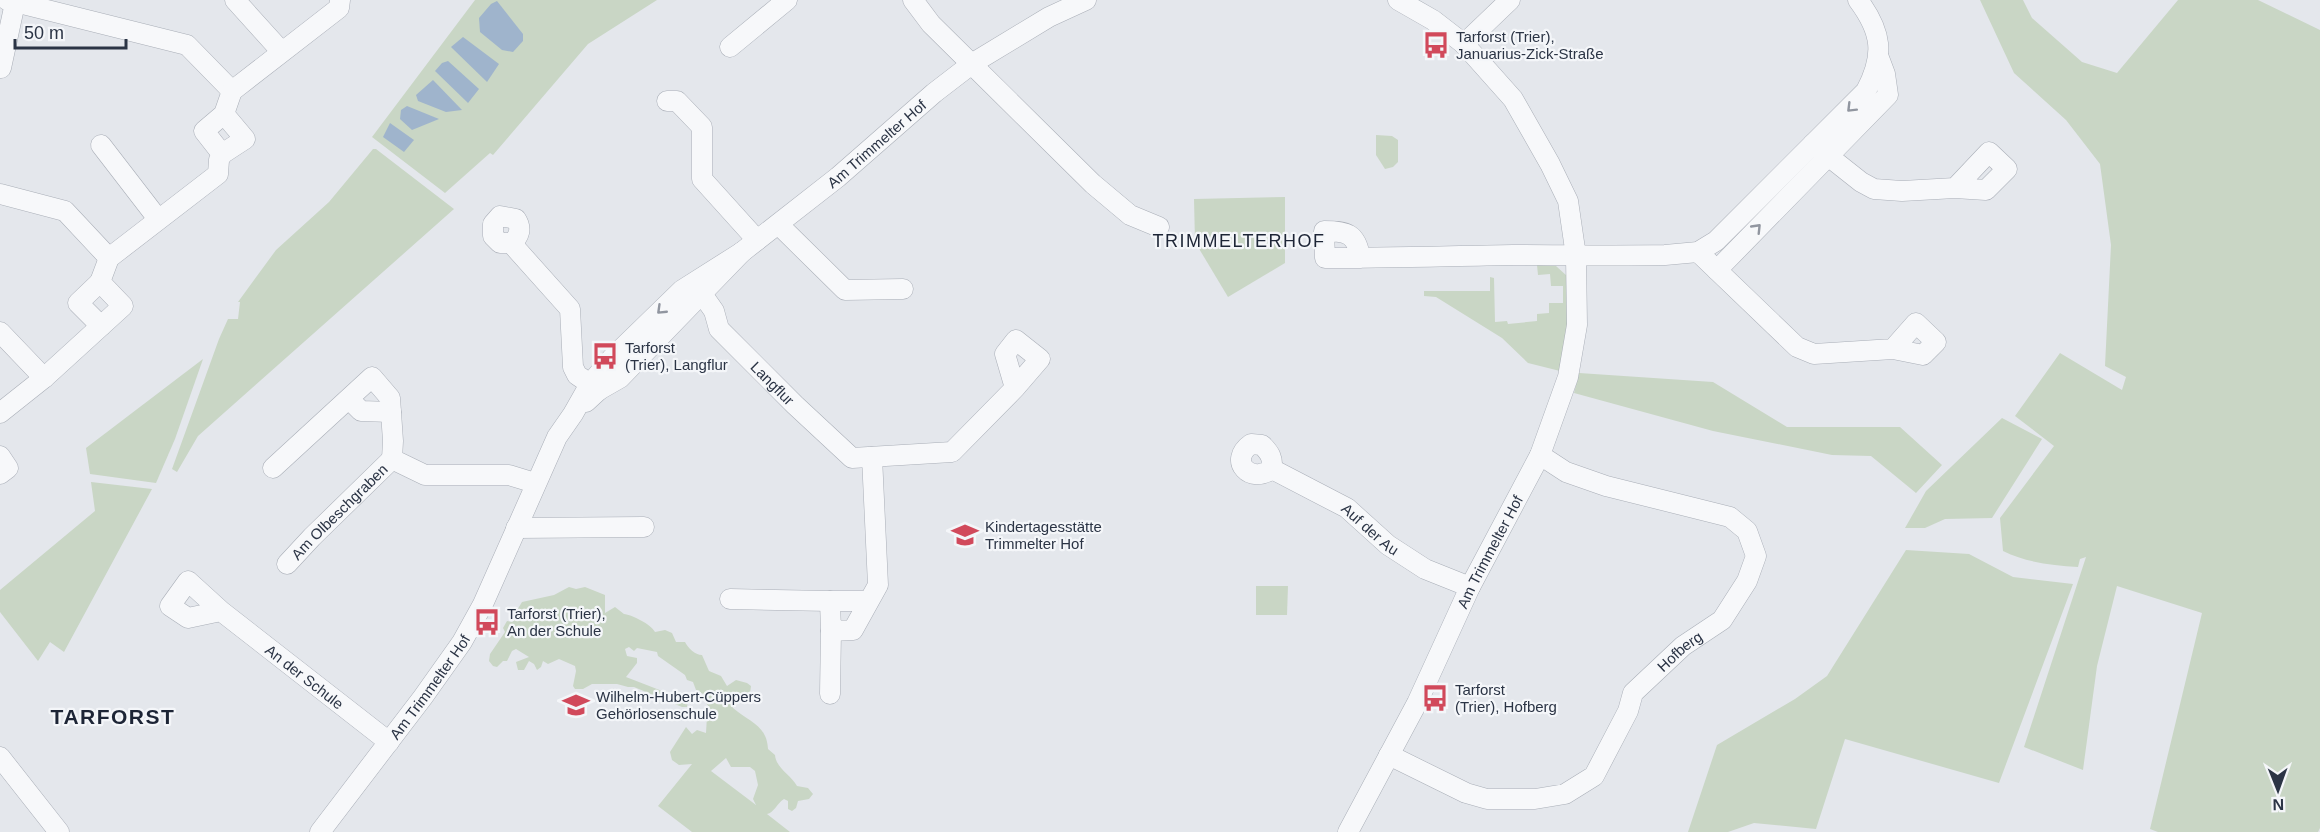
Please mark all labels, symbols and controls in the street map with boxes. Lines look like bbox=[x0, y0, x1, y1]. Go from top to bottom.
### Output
scale bar bbox=[15, 12, 126, 50]
text: 50 m bbox=[24, 23, 64, 43]
place label: Tarforst (Trier), Januarius-Zick-Straße bbox=[1456, 28, 1604, 62]
bus stop icon: Tarforst (Trier), Januarius-Zick-Straße bbox=[1421, 30, 1451, 60]
street label: Am Trimmelter Hof bbox=[824, 95, 930, 191]
one-way arrow bbox=[1847, 100, 1858, 111]
one-way arrow bbox=[1750, 224, 1761, 235]
district label: TRIMMELTERHOF bbox=[1152, 231, 1326, 251]
one-way arrow bbox=[657, 303, 667, 314]
place label: Tarforst (Trier), Langflur bbox=[625, 339, 728, 373]
bus stop icon: Tarforst (Trier), Langflur bbox=[590, 341, 620, 371]
street label: Langflur bbox=[748, 358, 798, 408]
street label: Am Olbeschgraben bbox=[287, 460, 391, 563]
street label: Am Trimmelter Hof bbox=[1453, 492, 1526, 611]
street label: Auf der Au bbox=[1339, 499, 1402, 558]
place label: Kindertagesstätte Trimmelter Hof bbox=[985, 518, 1102, 552]
school or university icon: Kindertagesstätte Trimmelter Hof bbox=[950, 520, 980, 550]
place label: Tarforst (Trier), An der Schule bbox=[507, 605, 606, 639]
bus stop icon: Tarforst (Trier), An der Schule bbox=[472, 607, 502, 637]
street label: Hofberg bbox=[1653, 627, 1705, 675]
street label: Am Trimmelter Hof bbox=[386, 631, 473, 742]
street label: An der Schule bbox=[262, 641, 347, 712]
place label: Tarforst (Trier), Hofberg bbox=[1455, 681, 1557, 715]
bus stop icon: Tarforst (Trier), Hofberg bbox=[1420, 683, 1450, 713]
place label: Wilhelm-Hubert-Cüppers Gehörlosenschule bbox=[596, 688, 761, 722]
school or university icon: Wilhelm-Hubert-Cüppers Gehörlosenschule bbox=[561, 690, 591, 720]
district label: TARFORST bbox=[51, 705, 175, 728]
north arrow bbox=[2248, 760, 2308, 820]
text: N bbox=[2272, 796, 2284, 813]

